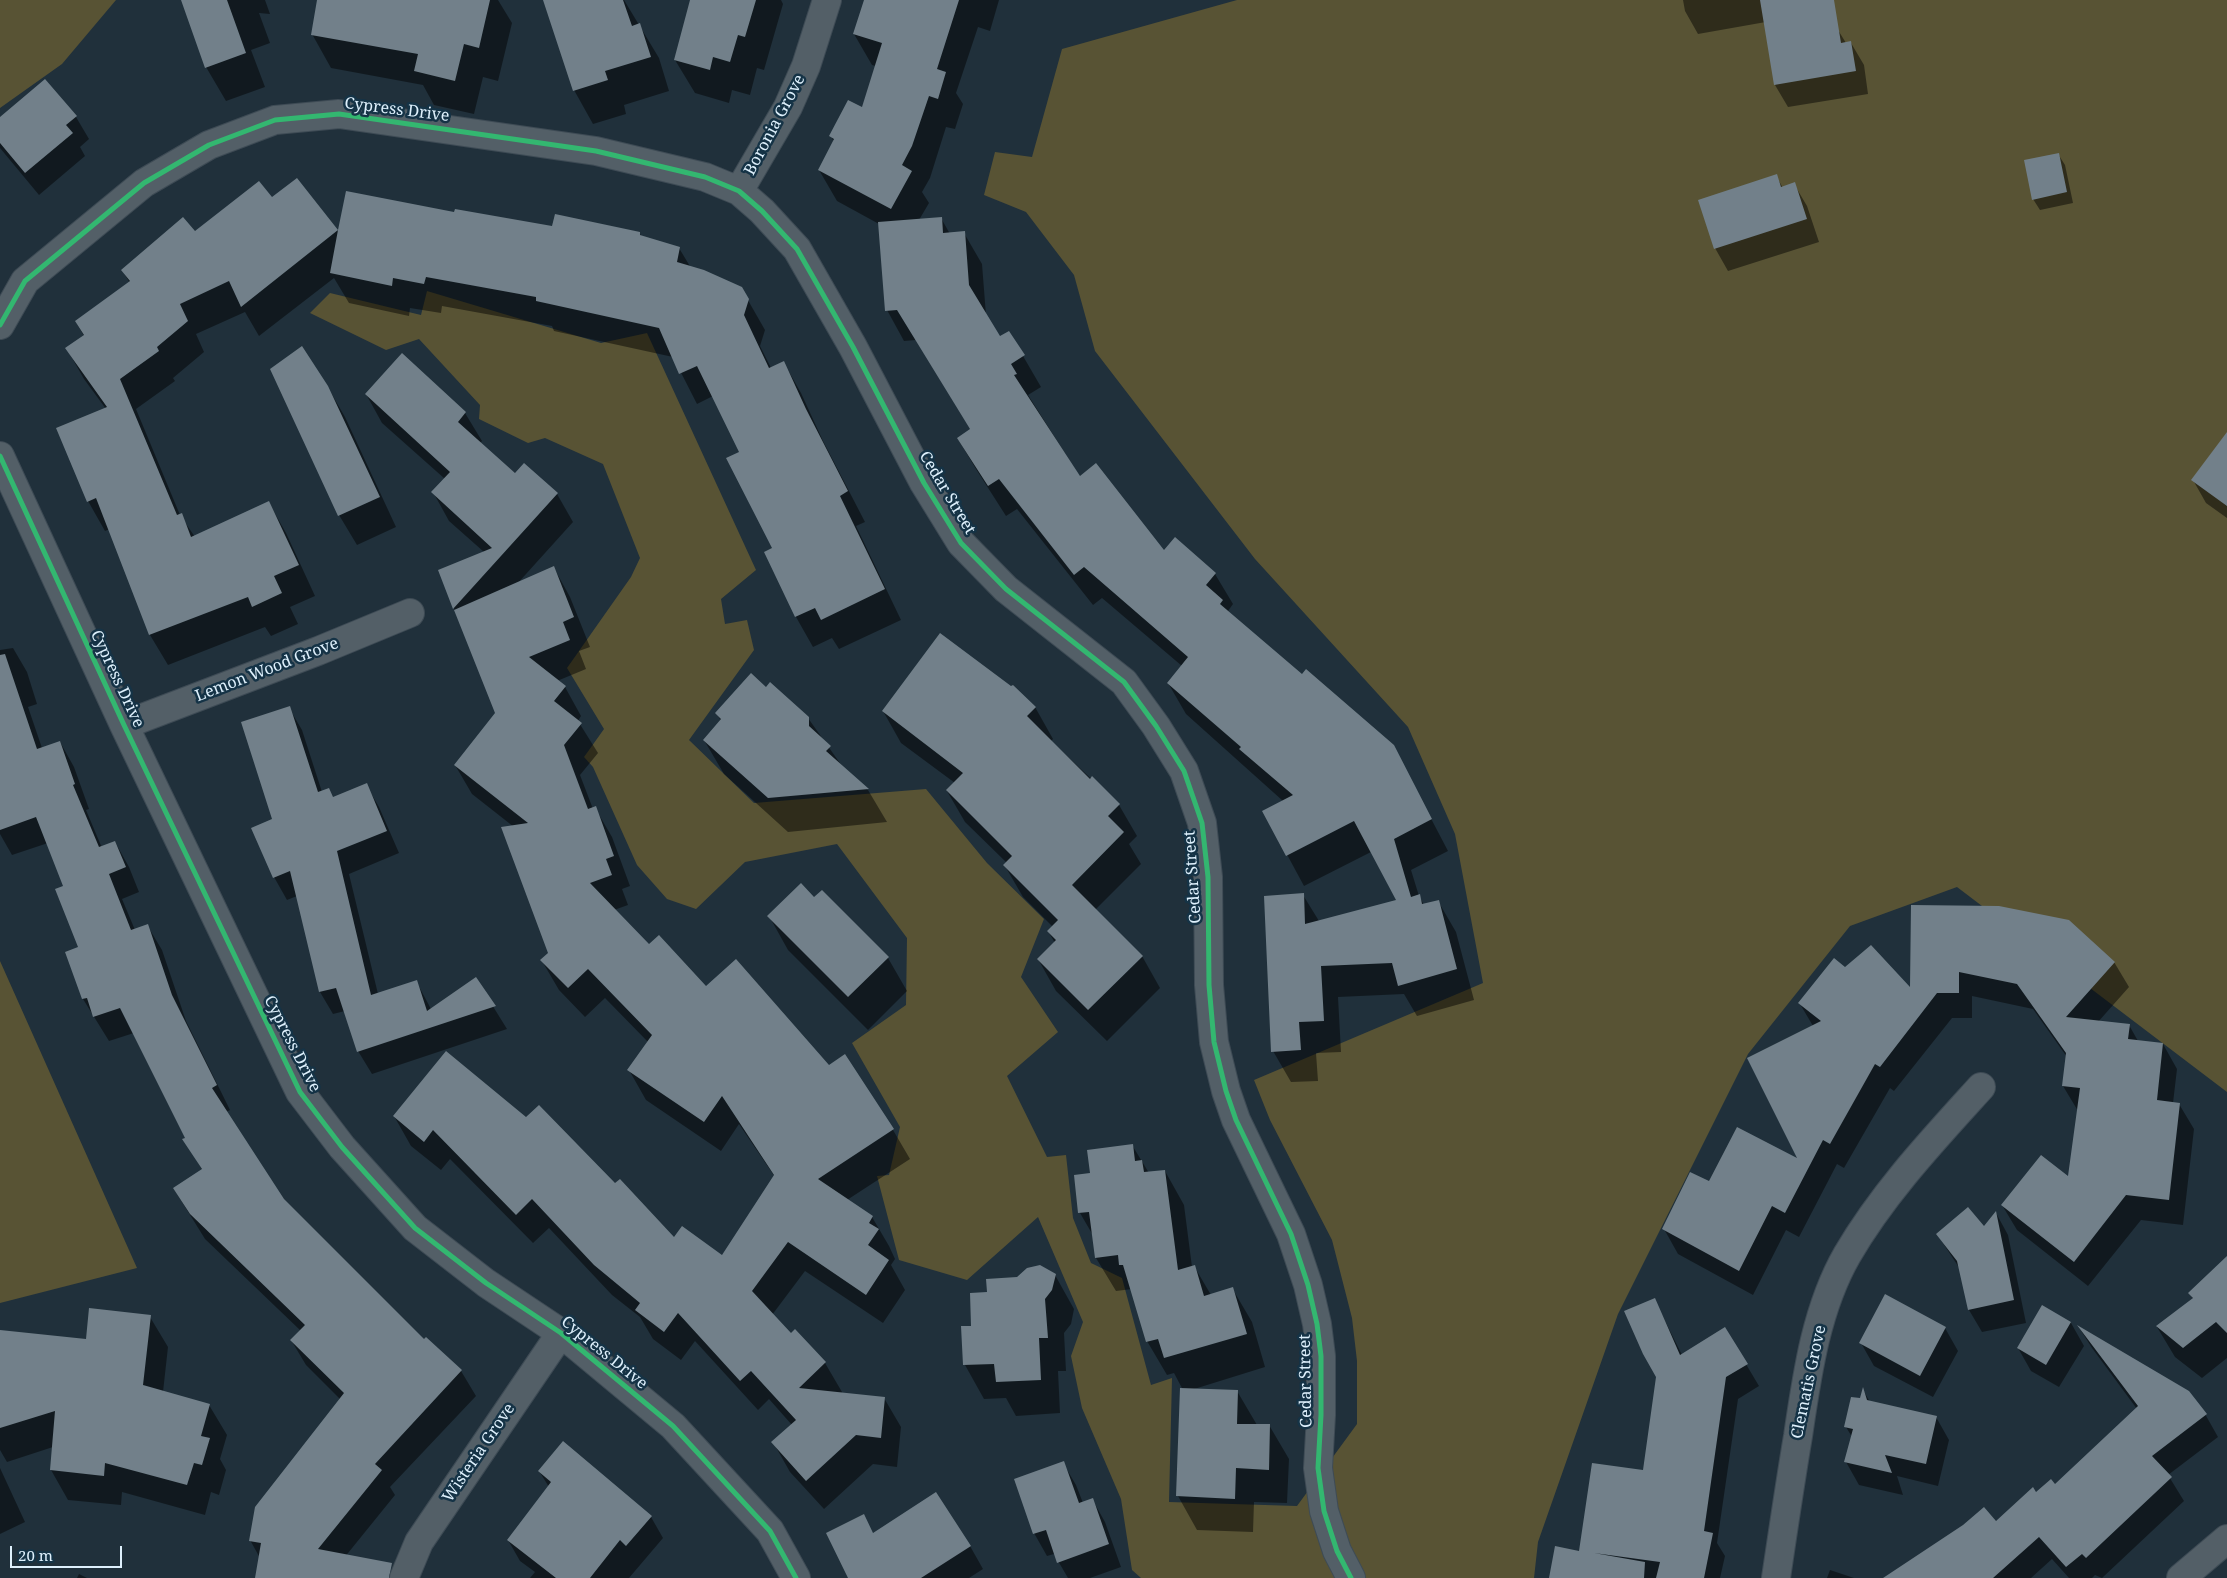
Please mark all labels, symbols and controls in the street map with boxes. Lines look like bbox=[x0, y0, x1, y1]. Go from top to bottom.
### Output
street label: Boronia Grove bbox=[740, 71, 810, 179]
street label: Cypress Drive bbox=[343, 94, 451, 126]
street label: Cedar Street bbox=[915, 448, 979, 538]
street label: Cypress Drive bbox=[86, 627, 148, 731]
street label: Lemon Wood Grove bbox=[193, 634, 341, 706]
street label: Cedar Street bbox=[1180, 830, 1206, 924]
street label: Cypress Drive bbox=[260, 993, 324, 1095]
street label: Cypress Drive bbox=[557, 1312, 651, 1394]
street label: Clematis Grove bbox=[1788, 1323, 1830, 1441]
street label: Cedar Street bbox=[1296, 1334, 1316, 1428]
street label: Wisteria Grove bbox=[439, 1400, 519, 1506]
scale bar bbox=[12, 1536, 125, 1568]
text: 20 m bbox=[18, 1545, 53, 1565]

